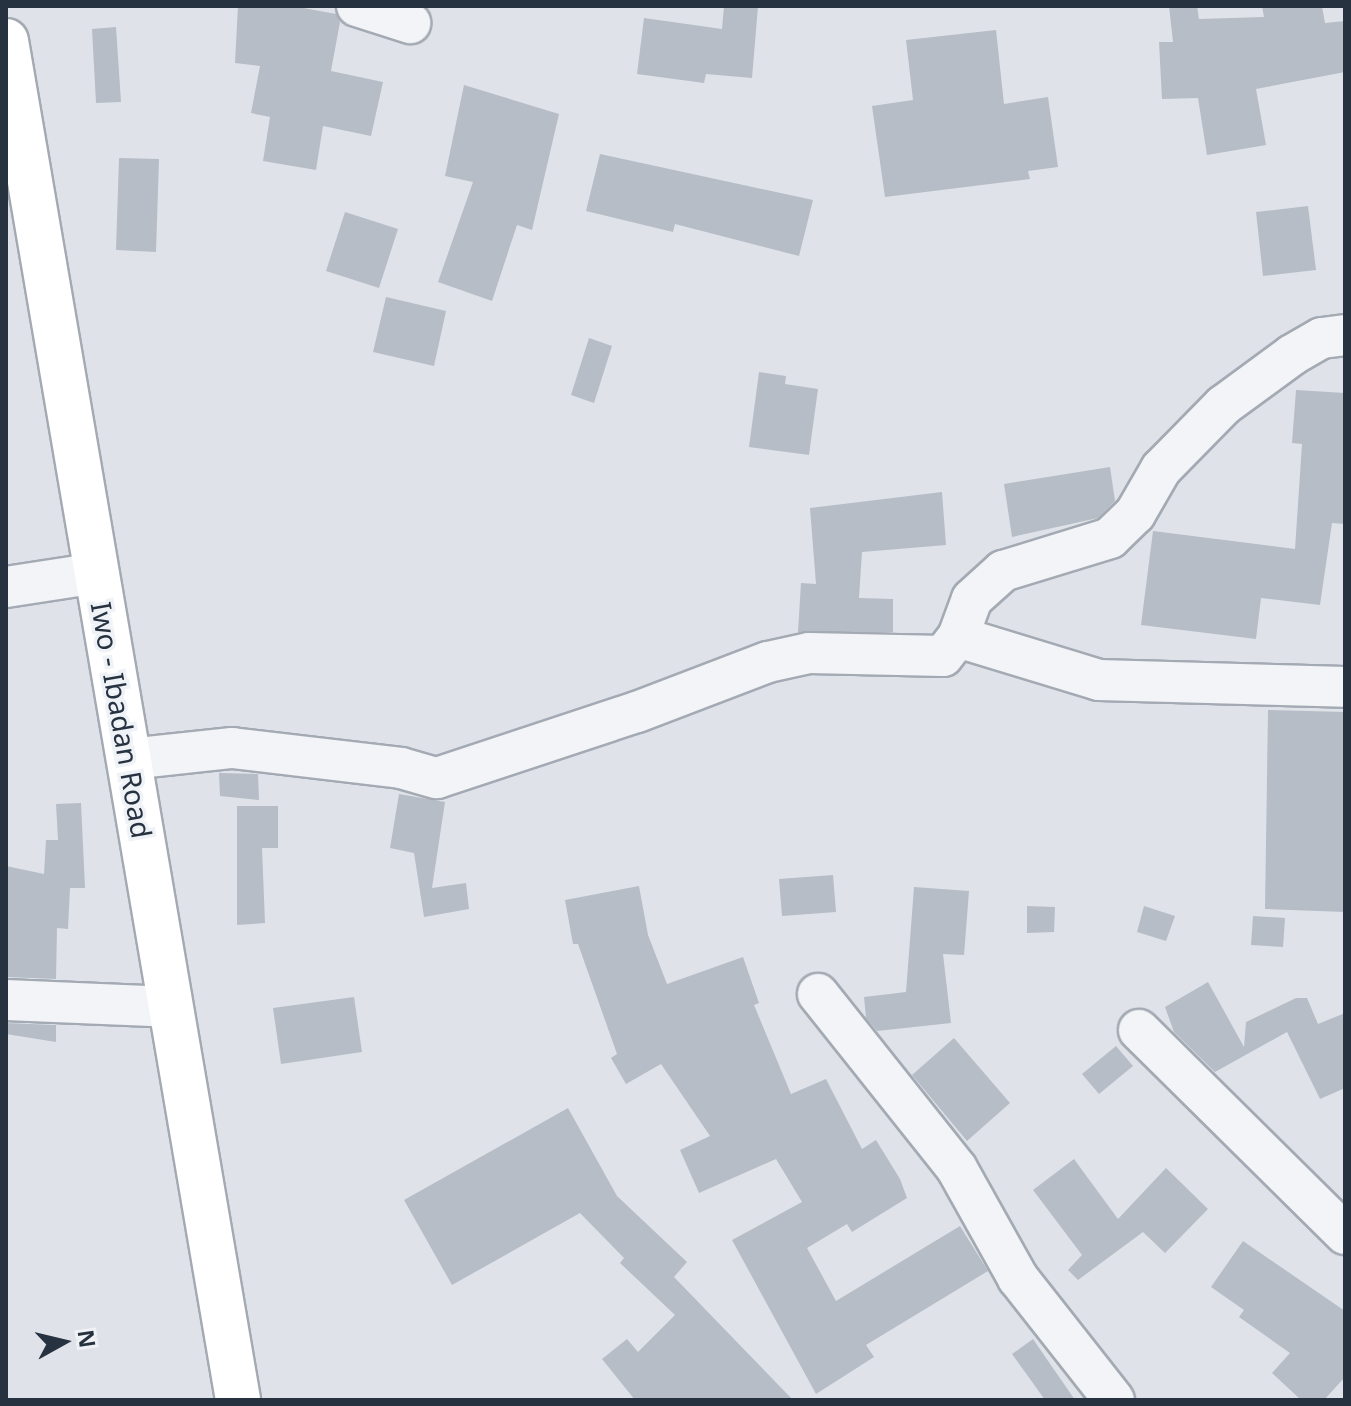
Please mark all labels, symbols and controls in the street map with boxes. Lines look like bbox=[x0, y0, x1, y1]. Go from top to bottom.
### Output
street label: Iwo - Ibadan Road bbox=[85, 599, 159, 841]
north arrow bbox=[24, 1302, 104, 1382]
text: N bbox=[72, 1328, 104, 1350]

